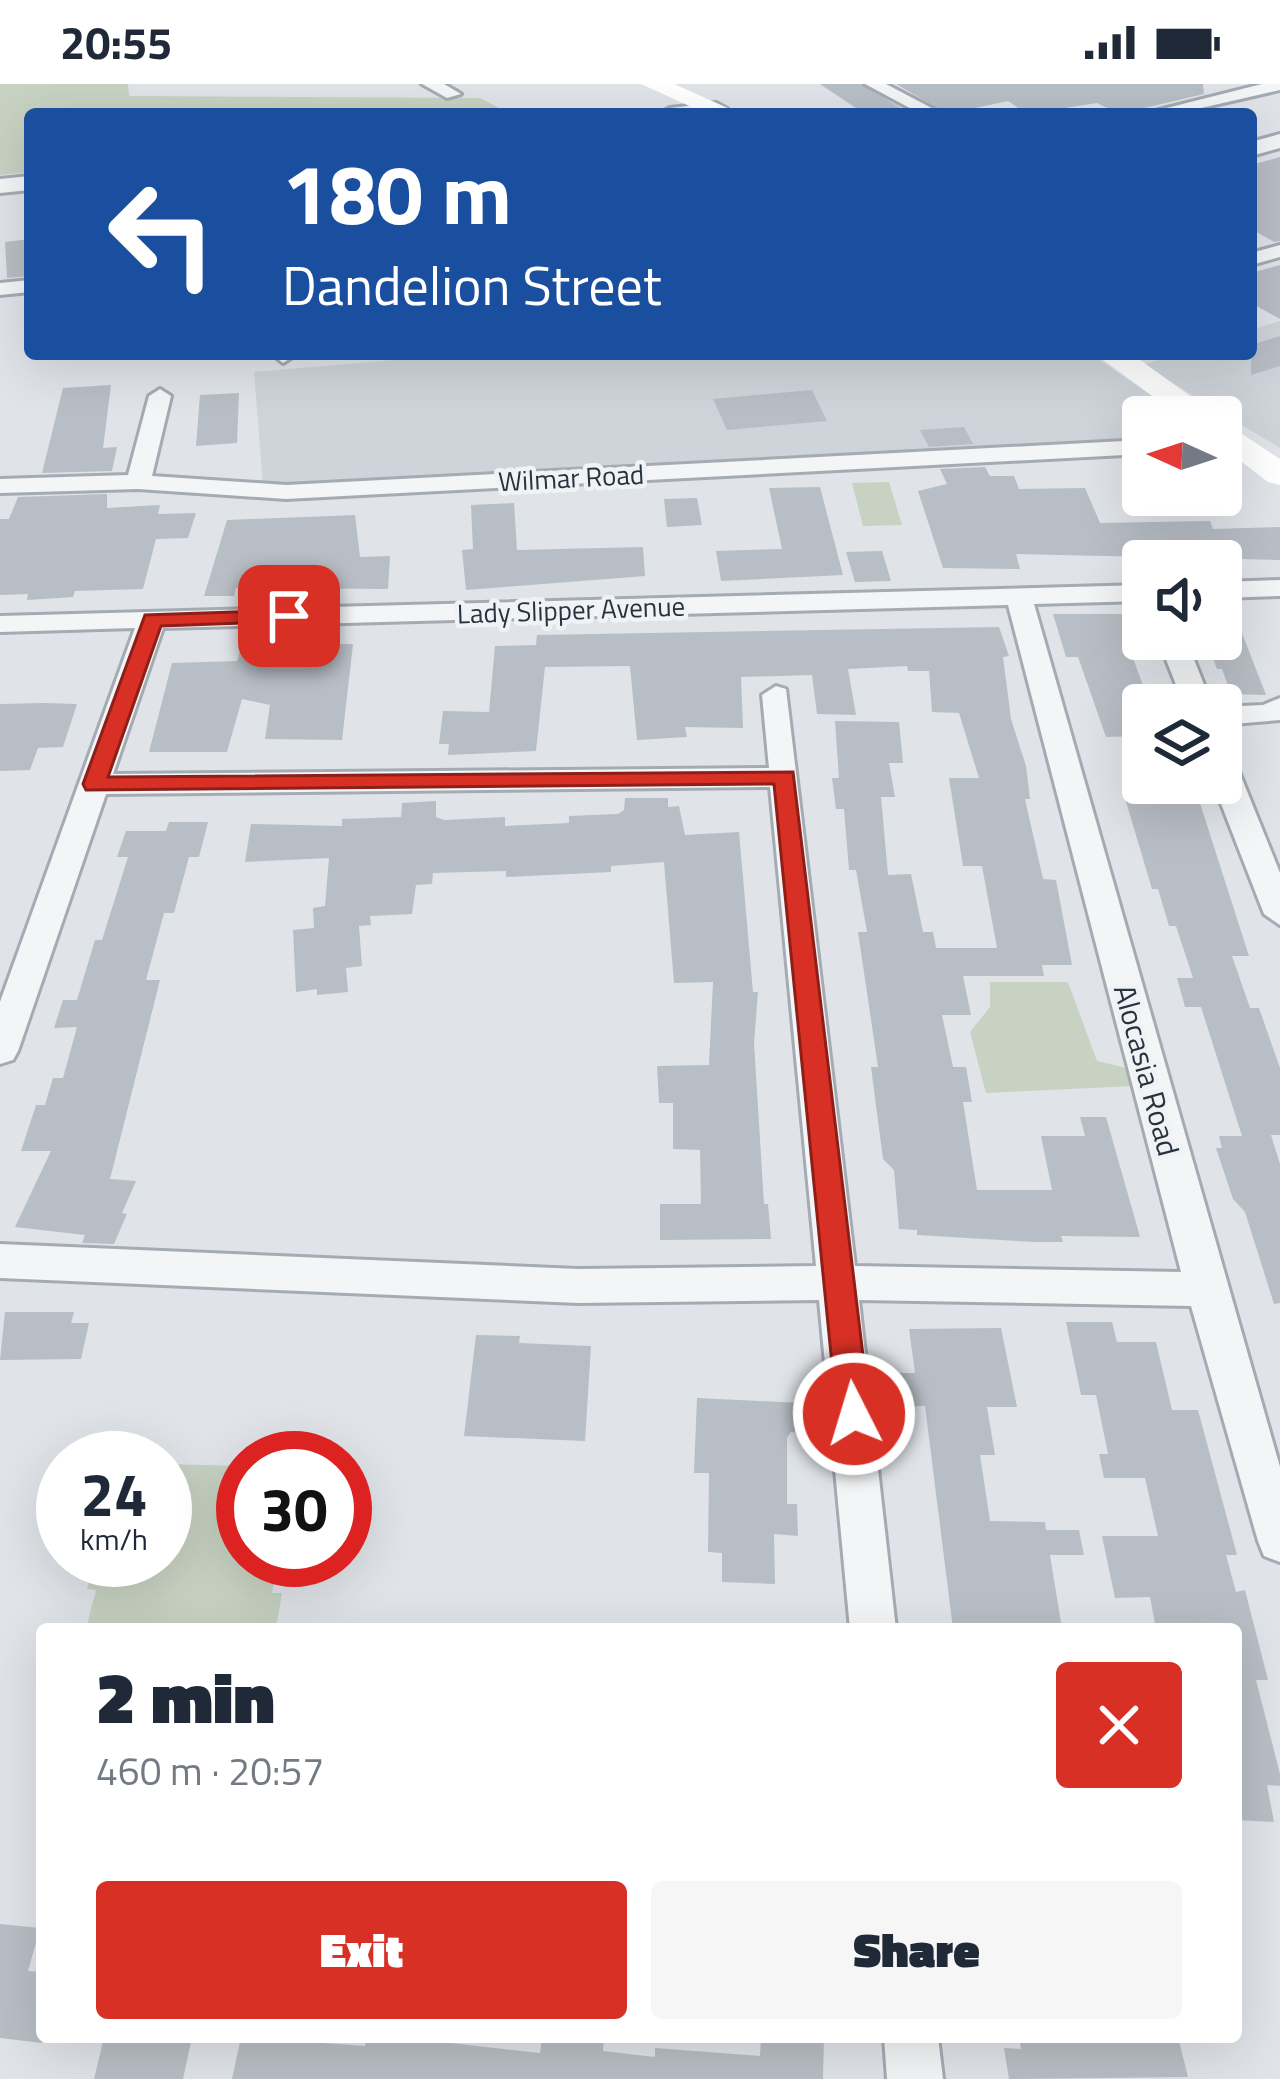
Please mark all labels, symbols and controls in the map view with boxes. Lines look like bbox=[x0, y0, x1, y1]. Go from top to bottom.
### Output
text: 20:55 bbox=[60, 8, 172, 76]
text: 180 m bbox=[282, 129, 512, 257]
icon: left bbox=[84, 156, 240, 312]
text: Dandelion Street bbox=[282, 244, 662, 326]
north arrow bbox=[1122, 396, 1242, 516]
map controls bbox=[1122, 396, 1242, 804]
street label: Wilmar Road bbox=[497, 453, 645, 501]
button: sound bbox=[1122, 540, 1242, 660]
pin bbox=[238, 565, 340, 667]
icon: arrive bbox=[256, 583, 322, 649]
street label: Lady Slipper Avenue bbox=[456, 585, 686, 633]
button: layers bbox=[1122, 684, 1242, 804]
street label: Alocasia Road bbox=[1102, 979, 1192, 1161]
position arrow bbox=[791, 1351, 917, 1477]
speed limit sign: 30 bbox=[216, 1431, 372, 1587]
text: 24 bbox=[80, 1448, 148, 1539]
text: km/h bbox=[80, 1516, 148, 1562]
text: 2 min bbox=[96, 1641, 275, 1751]
button: close bbox=[1056, 1662, 1182, 1788]
text: 460 m · 20:57 bbox=[96, 1741, 324, 1800]
button: Exit bbox=[96, 1881, 627, 2019]
button: Share bbox=[651, 1881, 1182, 2019]

